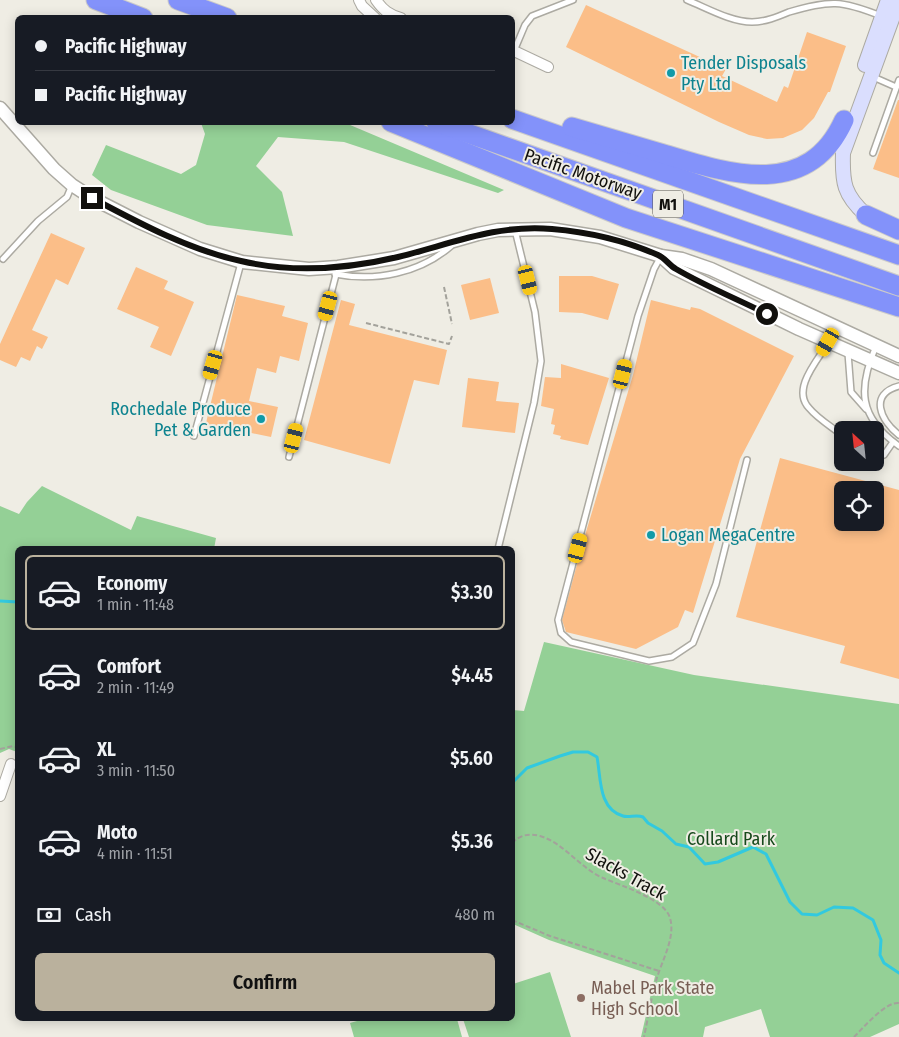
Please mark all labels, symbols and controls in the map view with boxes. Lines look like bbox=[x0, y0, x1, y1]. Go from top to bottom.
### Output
text: Pacific Highway bbox=[65, 35, 186, 58]
place label: Tender Disposals Pty Ltd bbox=[681, 52, 806, 95]
marker: Tender Disposals Pty Ltd bbox=[665, 67, 677, 79]
text: Pacific Highway bbox=[65, 83, 186, 106]
street label: Pacific Motorway bbox=[521, 144, 645, 204]
route end bbox=[81, 187, 103, 209]
road number: M1 bbox=[653, 190, 683, 218]
car bbox=[517, 264, 538, 296]
car bbox=[316, 290, 339, 322]
route start bbox=[756, 303, 778, 325]
car bbox=[814, 325, 841, 359]
car bbox=[201, 349, 224, 381]
car bbox=[612, 358, 633, 390]
place label: Rochedale Produce Pet & Garden bbox=[110, 398, 251, 441]
marker: Rochedale Produce Pet & Garden bbox=[255, 413, 267, 425]
north arrow bbox=[834, 421, 884, 471]
map controls bbox=[834, 421, 884, 531]
car bbox=[283, 422, 304, 454]
button: locate bbox=[834, 481, 884, 531]
place label: Logan MegaCentre bbox=[661, 524, 795, 546]
marker: Logan MegaCentre bbox=[645, 529, 657, 541]
car bbox=[566, 532, 589, 564]
icon: car bbox=[37, 570, 82, 615]
text: Economy bbox=[97, 572, 167, 595]
text: $3.30 bbox=[451, 581, 493, 604]
text: 1 min · 11:48 bbox=[97, 595, 174, 614]
icon: car bbox=[37, 653, 82, 698]
text: Comfort bbox=[97, 655, 161, 678]
text: $4.45 bbox=[452, 664, 493, 687]
text: 2 min · 11:49 bbox=[97, 678, 174, 697]
icon: car bbox=[37, 736, 82, 781]
text: XL bbox=[97, 738, 116, 761]
text: $5.60 bbox=[450, 747, 493, 770]
text: 3 min · 11:50 bbox=[97, 761, 175, 780]
icon: car bbox=[37, 819, 82, 864]
text: Moto bbox=[97, 821, 137, 844]
park label: Collard Park bbox=[687, 828, 776, 850]
text: $5.36 bbox=[451, 830, 493, 853]
street label: Slacks Track bbox=[582, 843, 671, 905]
text: 4 min · 11:51 bbox=[97, 844, 173, 863]
icon: cash bbox=[35, 901, 63, 929]
text: Cash bbox=[75, 903, 112, 926]
text: 480 m bbox=[455, 905, 495, 924]
button: Confirm bbox=[35, 953, 495, 1011]
place label: Mabel Park State High School bbox=[591, 977, 714, 1020]
marker: Mabel Park State High School bbox=[575, 992, 587, 1004]

